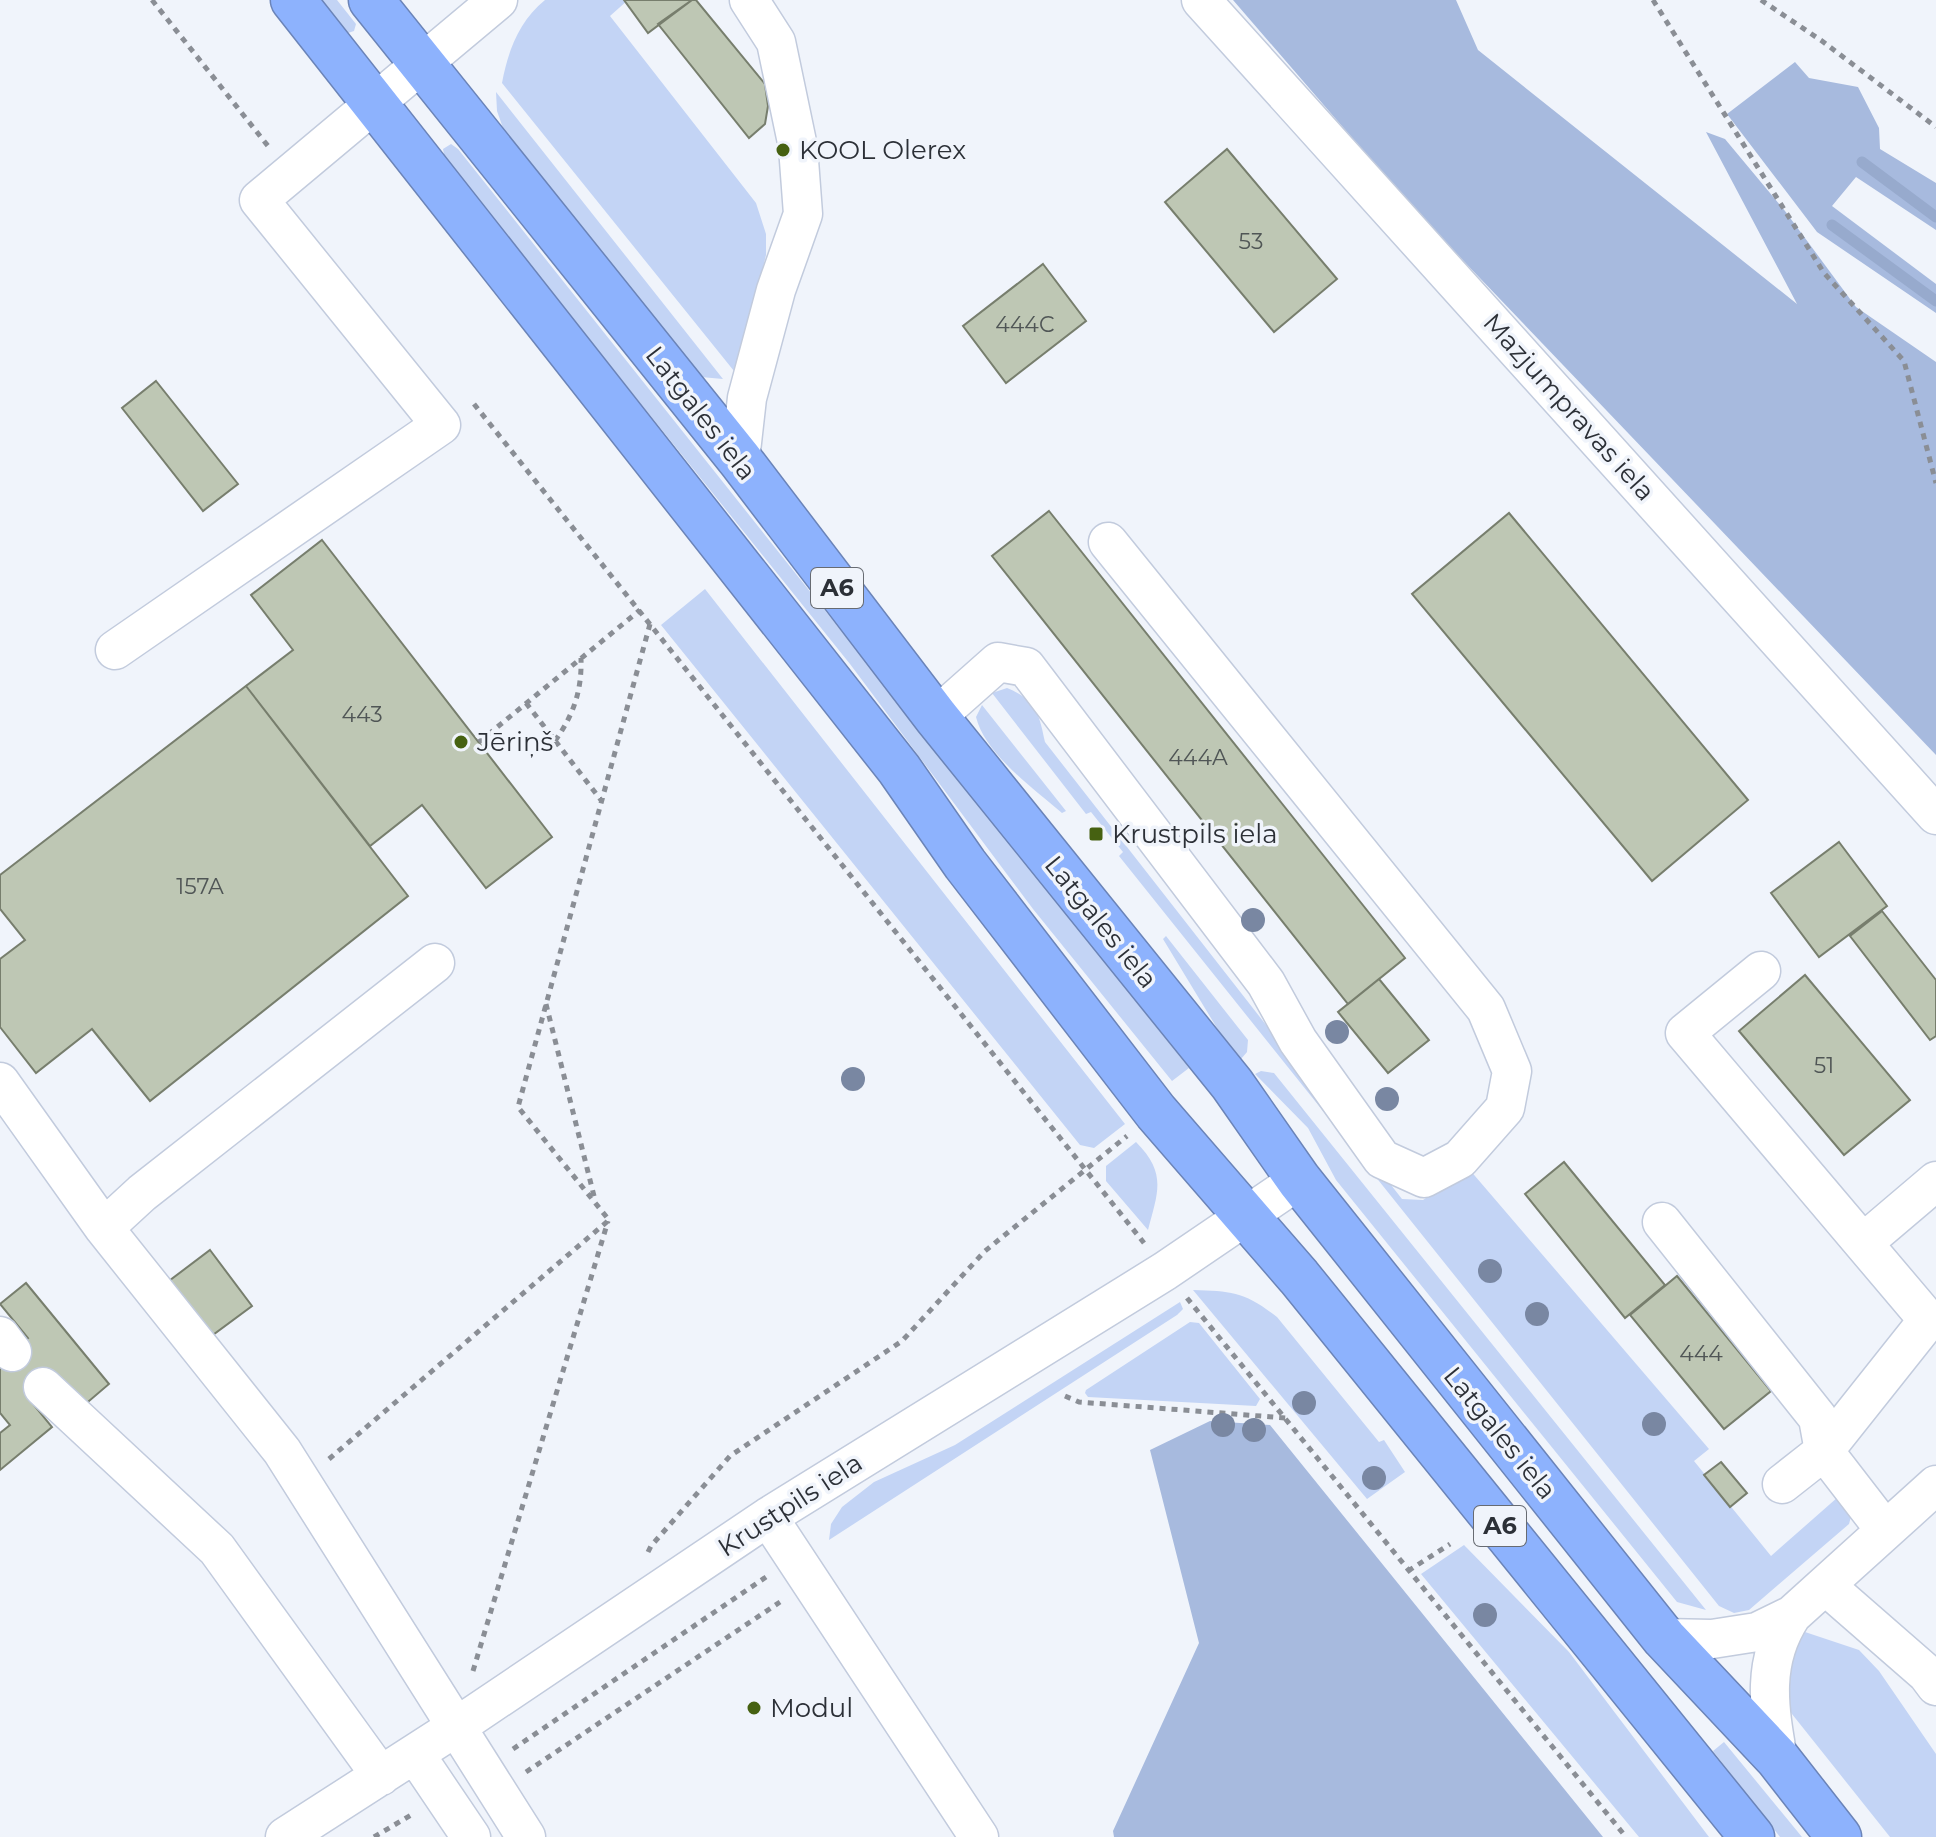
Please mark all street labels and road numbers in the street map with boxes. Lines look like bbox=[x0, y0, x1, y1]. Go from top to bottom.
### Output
street label: Mazjumpravas iela bbox=[1476, 307, 1662, 507]
street label: Latgales iela bbox=[639, 340, 763, 486]
road number: A6 bbox=[811, 568, 863, 608]
street label: Latgales iela bbox=[1038, 849, 1164, 995]
street label: Latgales iela bbox=[1437, 1360, 1563, 1506]
street label: Krustpils iela bbox=[712, 1447, 868, 1563]
road number: A6 bbox=[1474, 1506, 1526, 1546]

